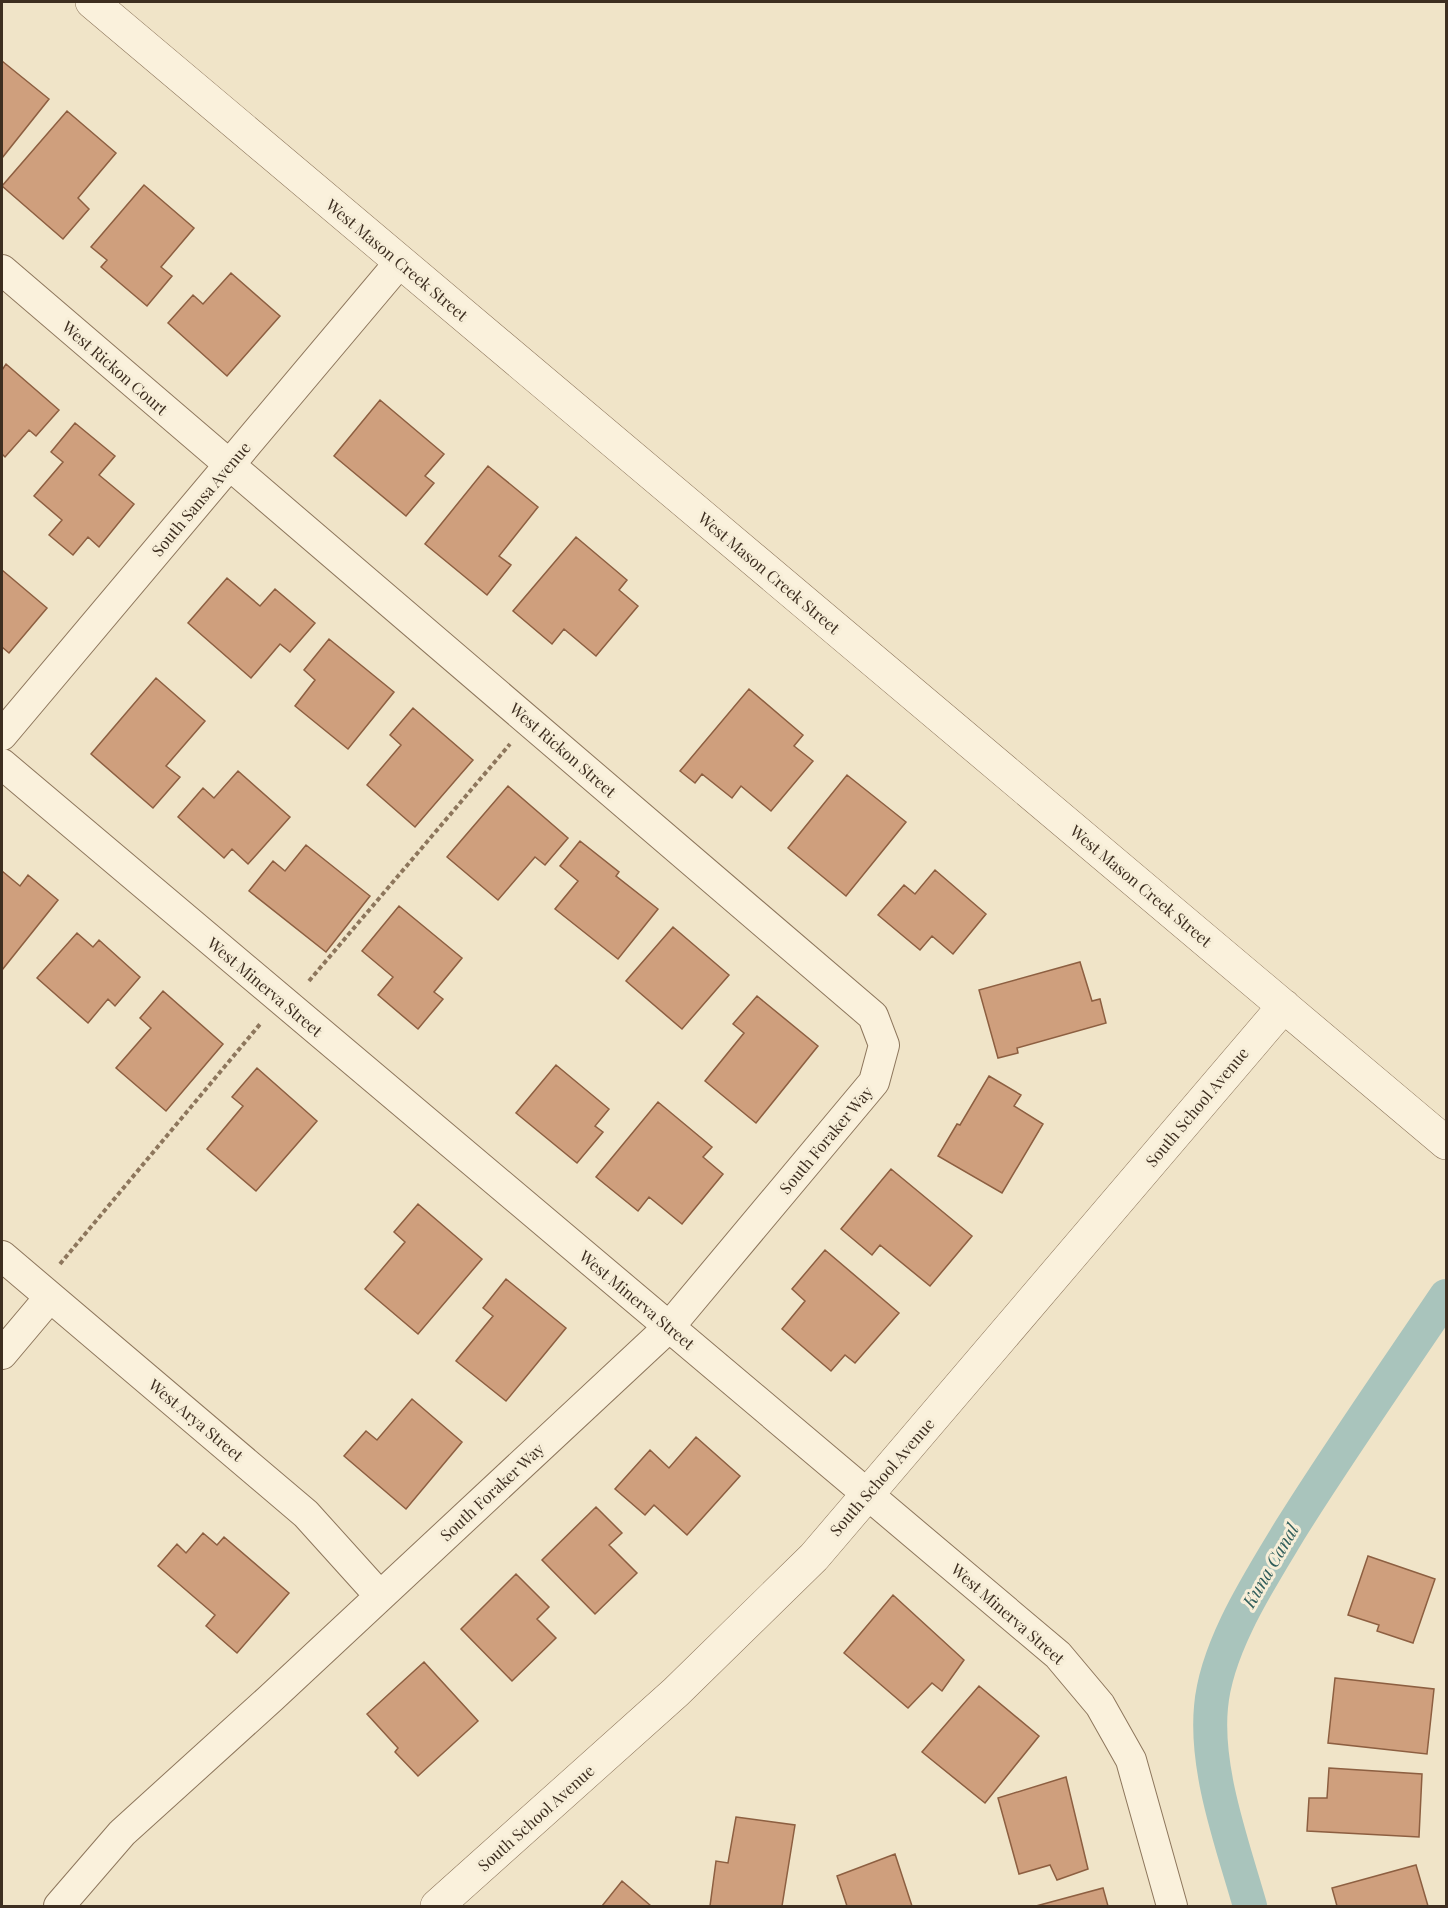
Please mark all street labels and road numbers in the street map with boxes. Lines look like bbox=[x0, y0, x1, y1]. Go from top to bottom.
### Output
street label: West Mason Creek Street bbox=[321, 193, 473, 325]
street label: West Rickon Court bbox=[57, 315, 173, 420]
street label: South Sansa Avenue bbox=[147, 437, 255, 560]
street label: West Mason Creek Street bbox=[693, 506, 845, 638]
street label: West Rickon Street bbox=[505, 697, 621, 802]
street label: West Mason Creek Street bbox=[1065, 819, 1217, 951]
street label: West Minerva Street bbox=[203, 932, 327, 1041]
street label: South School Avenue bbox=[1140, 1043, 1253, 1171]
street label: South Foraker Way bbox=[774, 1081, 877, 1198]
street label: West Minerva Street bbox=[575, 1245, 699, 1354]
street label: West Arya Street bbox=[144, 1373, 248, 1466]
street label: South School Avenue bbox=[825, 1413, 939, 1540]
street label: South Foraker Way bbox=[435, 1438, 548, 1545]
street label: West Minerva Street bbox=[946, 1558, 1070, 1669]
street label: South School Avenue bbox=[473, 1760, 598, 1876]

